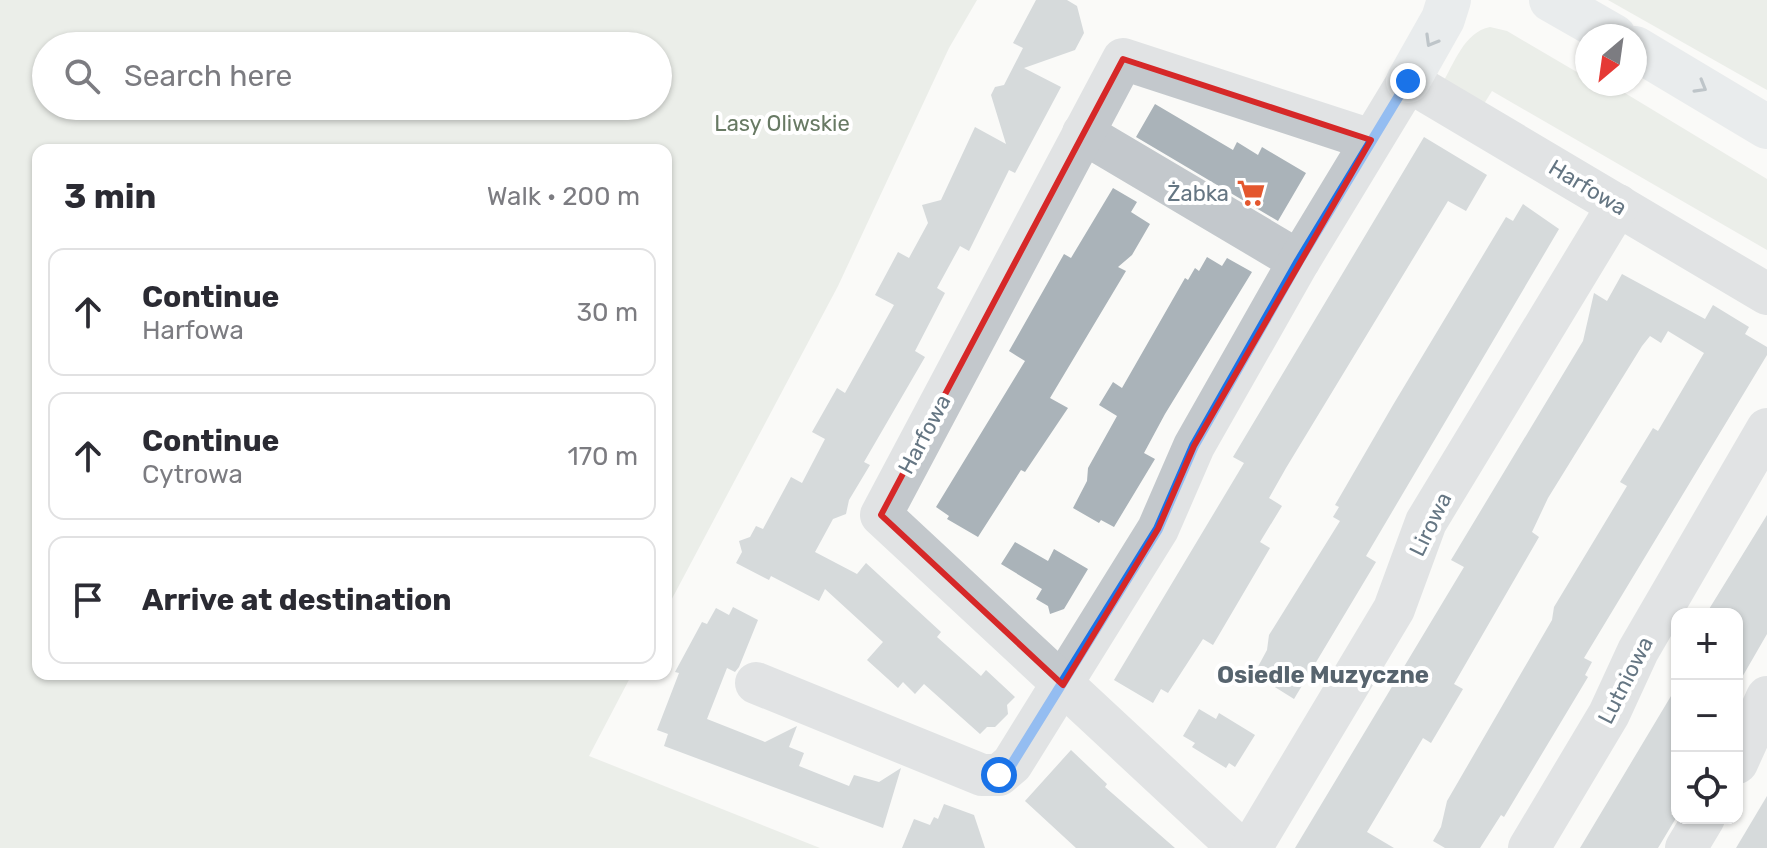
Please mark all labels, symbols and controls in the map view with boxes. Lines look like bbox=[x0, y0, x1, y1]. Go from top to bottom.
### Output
north arrow bbox=[1575, 24, 1647, 96]
search box bbox=[32, 32, 672, 120]
one-way arrow bbox=[1425, 33, 1440, 47]
icon: search bbox=[60, 54, 104, 98]
text: Search here bbox=[124, 58, 292, 94]
route end bbox=[1390, 63, 1426, 99]
one-way arrow bbox=[1692, 77, 1707, 93]
park label: Lasy Oliwskie bbox=[714, 110, 850, 137]
street label: Harfowa bbox=[1544, 154, 1632, 221]
text: 3 min bbox=[64, 176, 156, 217]
supermarket icon: Żabka bbox=[1236, 178, 1266, 208]
place label: Żabka bbox=[1167, 180, 1229, 207]
text: Walk · 200 m bbox=[487, 181, 640, 212]
text: Continue bbox=[142, 279, 279, 315]
icon: ahead bbox=[66, 290, 110, 334]
text: 30 m bbox=[576, 297, 638, 328]
text: Harfowa bbox=[142, 315, 244, 346]
street label: Harfowa bbox=[892, 390, 957, 479]
text: Continue bbox=[142, 423, 279, 459]
icon: ahead bbox=[66, 434, 110, 478]
text: 170 m bbox=[568, 441, 638, 472]
text: Cytrowa bbox=[142, 459, 243, 490]
street label: Lirowa bbox=[1403, 488, 1457, 561]
icon: arrive bbox=[66, 578, 110, 622]
text: Arrive at destination bbox=[142, 582, 452, 618]
map controls bbox=[1671, 608, 1743, 824]
button: + bbox=[1671, 608, 1743, 680]
street label: Lutniowa bbox=[1592, 632, 1659, 728]
district label: Osiedle Muzyczne bbox=[1217, 661, 1429, 689]
button: − bbox=[1671, 680, 1743, 752]
button: locate bbox=[1671, 752, 1743, 824]
route start bbox=[981, 757, 1017, 793]

